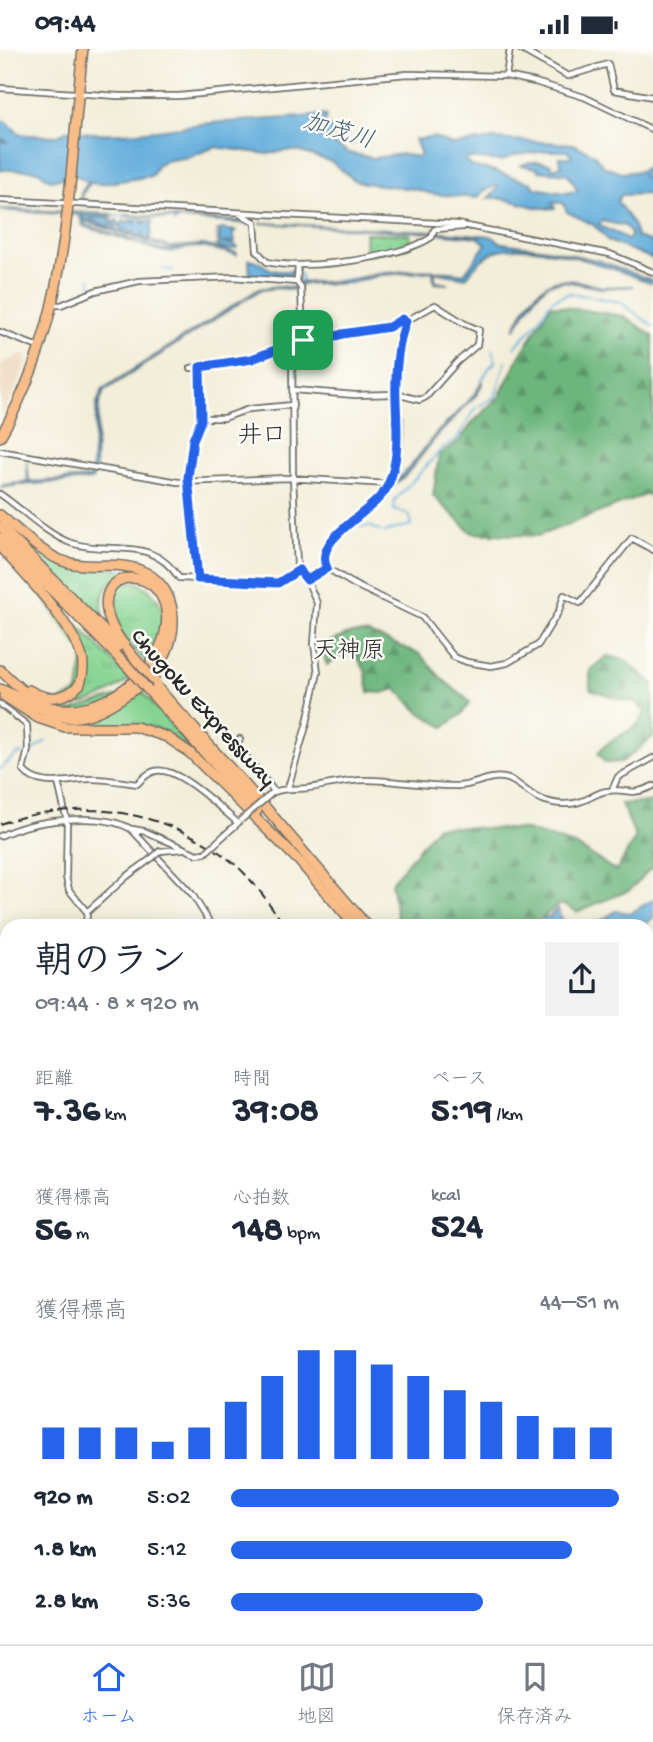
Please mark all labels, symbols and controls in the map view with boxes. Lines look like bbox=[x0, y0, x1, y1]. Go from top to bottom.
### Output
text: 09:44 bbox=[35, 9, 96, 40]
water label: 加茂川 bbox=[299, 108, 377, 157]
pin bbox=[273, 310, 333, 370]
icon: arrive bbox=[284, 321, 322, 359]
district label: 井口 bbox=[238, 422, 286, 452]
street label: Chugoku Expressway bbox=[124, 624, 280, 794]
district label: 天神原 bbox=[313, 637, 385, 667]
button: share bbox=[545, 942, 619, 1016]
text: 朝のラン bbox=[35, 943, 187, 987]
text: 09:44 · 8 × 920 m bbox=[35, 991, 199, 1018]
text: 距離 bbox=[35, 1069, 73, 1092]
text: 時間 bbox=[233, 1069, 271, 1092]
text: ペース bbox=[431, 1069, 487, 1092]
text: 7.36 bbox=[35, 1092, 100, 1133]
text: 39:08 bbox=[233, 1092, 319, 1133]
text: 5:19 bbox=[431, 1092, 492, 1133]
text: km bbox=[100, 1104, 127, 1127]
text: /km bbox=[492, 1104, 523, 1127]
text: kcal bbox=[431, 1185, 461, 1208]
text: 獲得標高 bbox=[35, 1188, 111, 1211]
text: 心拍数 bbox=[233, 1188, 290, 1211]
text: 524 bbox=[431, 1208, 483, 1249]
text: 56 bbox=[35, 1211, 71, 1252]
text: 148 bbox=[233, 1211, 283, 1252]
text: m bbox=[71, 1223, 89, 1246]
text: bpm bbox=[283, 1223, 320, 1246]
text: 44–51 m bbox=[540, 1290, 619, 1317]
text: 獲得標高 bbox=[35, 1299, 127, 1326]
text: 920 m bbox=[35, 1485, 93, 1512]
text: 5:02 bbox=[147, 1485, 191, 1512]
text: 1.8 km bbox=[35, 1537, 96, 1564]
text: 5:12 bbox=[147, 1537, 187, 1564]
text: 2.8 km bbox=[35, 1589, 98, 1616]
text: 5:36 bbox=[147, 1589, 190, 1616]
tab: ホーム bbox=[80, 1658, 137, 1730]
tab: 地図 bbox=[298, 1658, 336, 1730]
tab: 保存済み bbox=[497, 1658, 573, 1730]

